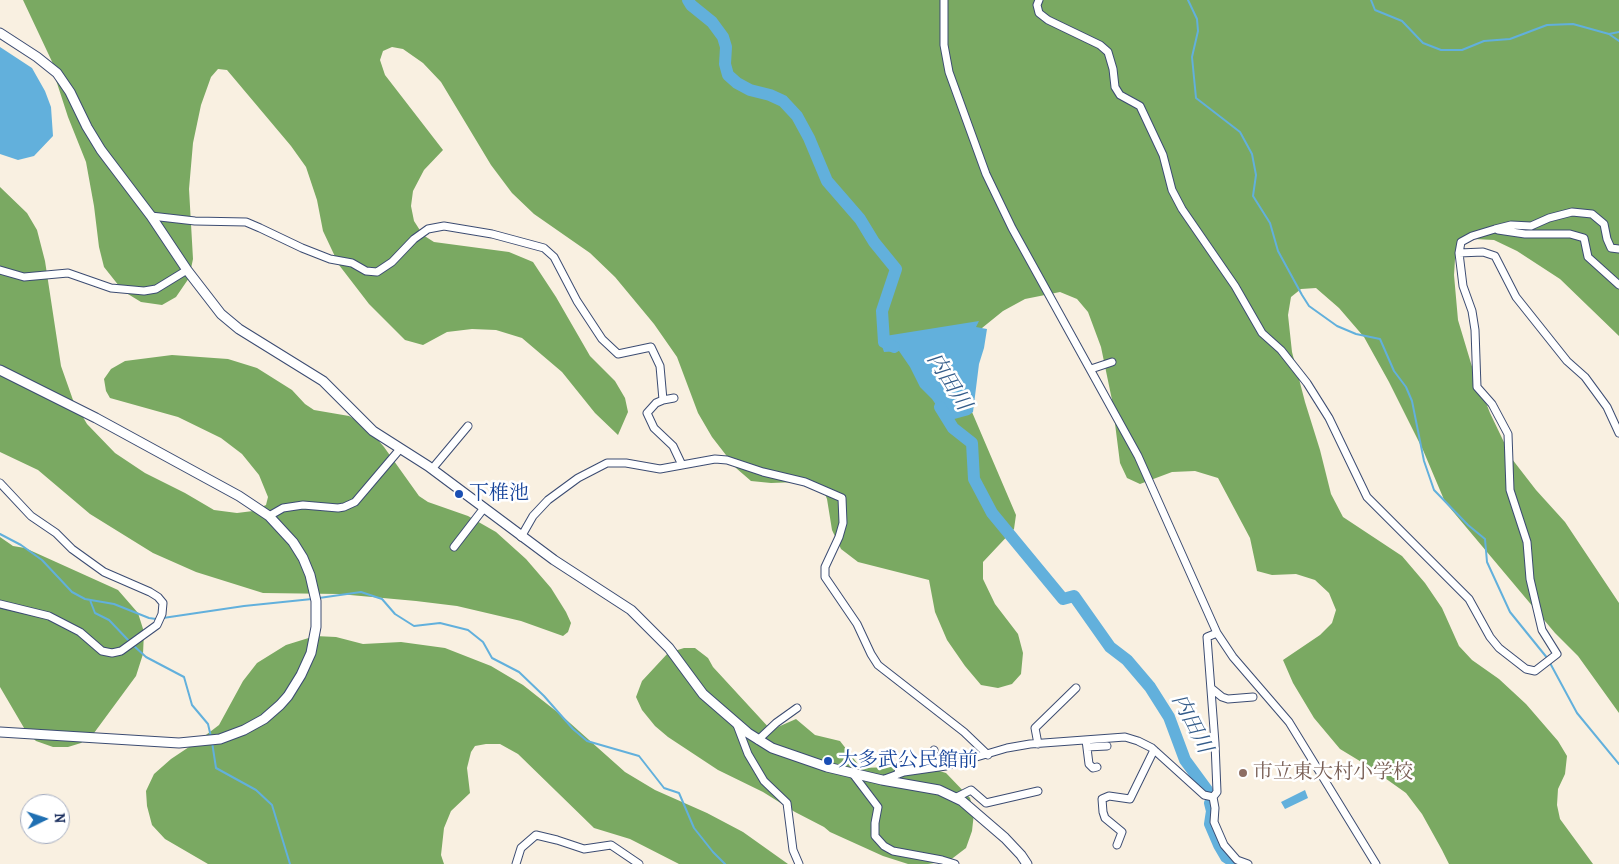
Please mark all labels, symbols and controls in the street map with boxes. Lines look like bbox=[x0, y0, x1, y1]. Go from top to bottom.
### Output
water label: 内田川 bbox=[921, 349, 975, 415]
place label: 下椎池 bbox=[469, 482, 529, 506]
marker: 下椎池 bbox=[453, 488, 465, 500]
water label: 内田川 bbox=[1165, 690, 1217, 758]
place label: 大多武公民館前 bbox=[838, 749, 978, 773]
marker: 大多武公民館前 bbox=[822, 755, 834, 767]
place label: 市立東大村小学校 bbox=[1253, 761, 1413, 785]
marker: 市立東大村小学校 bbox=[1237, 767, 1249, 779]
north arrow bbox=[20, 794, 70, 844]
text: N bbox=[50, 812, 69, 824]

